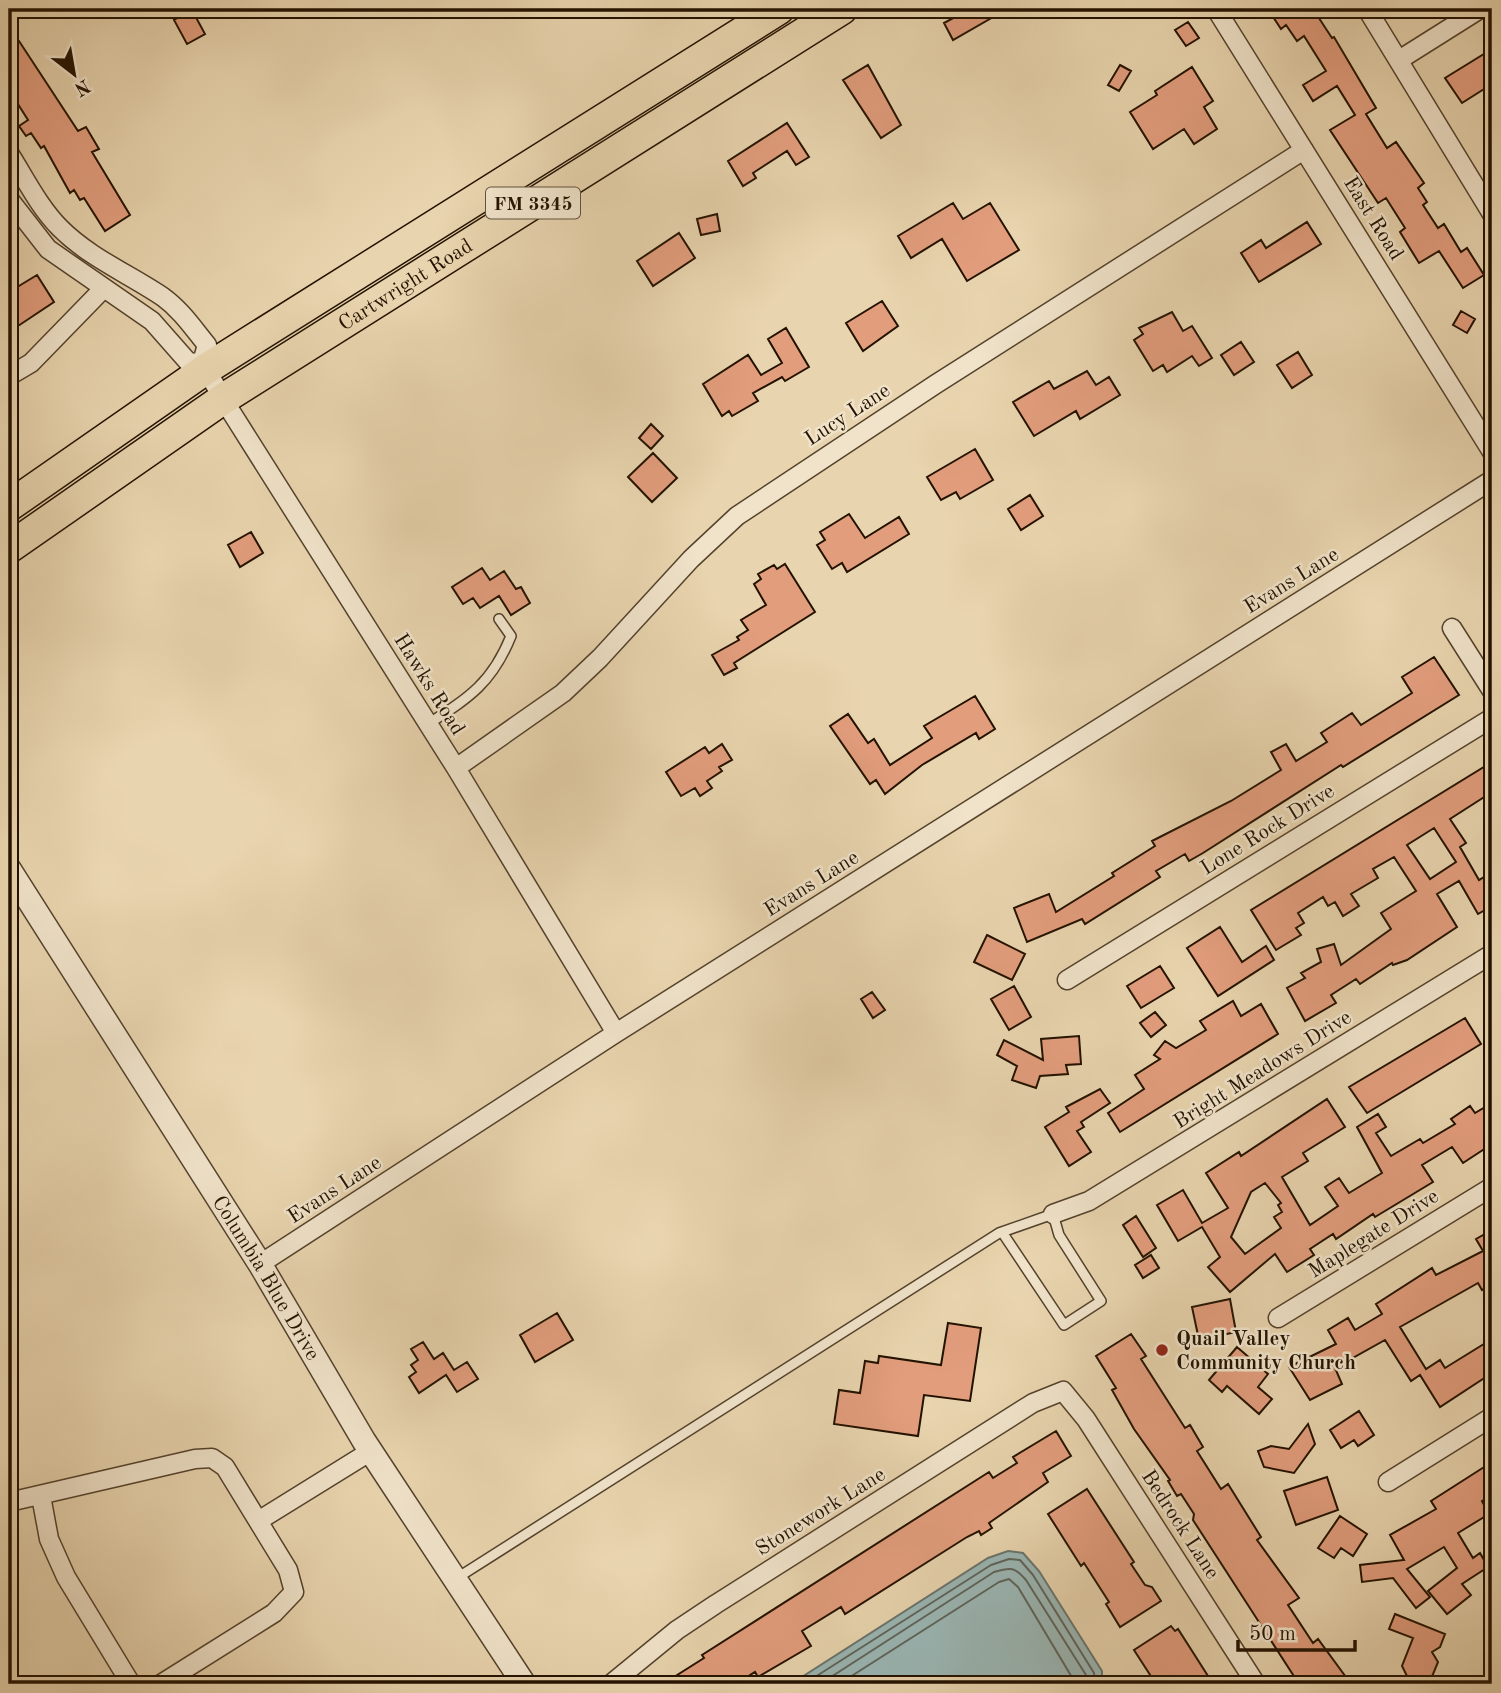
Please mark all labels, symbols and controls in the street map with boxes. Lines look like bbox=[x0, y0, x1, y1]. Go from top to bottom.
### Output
north arrow bbox=[38, 38, 108, 108]
text: N bbox=[70, 75, 93, 99]
street label: East Road bbox=[1339, 173, 1407, 264]
road number: FM 3345 bbox=[486, 188, 580, 218]
street label: Cartwright Road bbox=[335, 236, 477, 335]
street label: Lucy Lane bbox=[801, 380, 894, 450]
street label: Evans Lane bbox=[1241, 544, 1343, 619]
street label: Hawks Road bbox=[389, 630, 468, 739]
street label: Lone Rock Drive bbox=[1197, 781, 1338, 880]
street label: Evans Lane bbox=[761, 847, 863, 922]
street label: Bright Meadows Drive bbox=[1170, 1007, 1355, 1134]
street label: Evans Lane bbox=[284, 1152, 385, 1228]
street label: Maplegate Drive bbox=[1305, 1186, 1443, 1283]
street label: Columbia Blue Drive bbox=[207, 1192, 323, 1364]
place label: Quail Valley Community Church bbox=[1176, 1329, 1356, 1374]
marker: Quail Valley Community Church bbox=[1154, 1342, 1170, 1358]
street label: Stonework Lane bbox=[752, 1464, 889, 1560]
street label: Bedrock Lane bbox=[1137, 1466, 1223, 1583]
scale bar bbox=[1238, 1609, 1356, 1653]
text: 50 m bbox=[1249, 1624, 1296, 1645]

